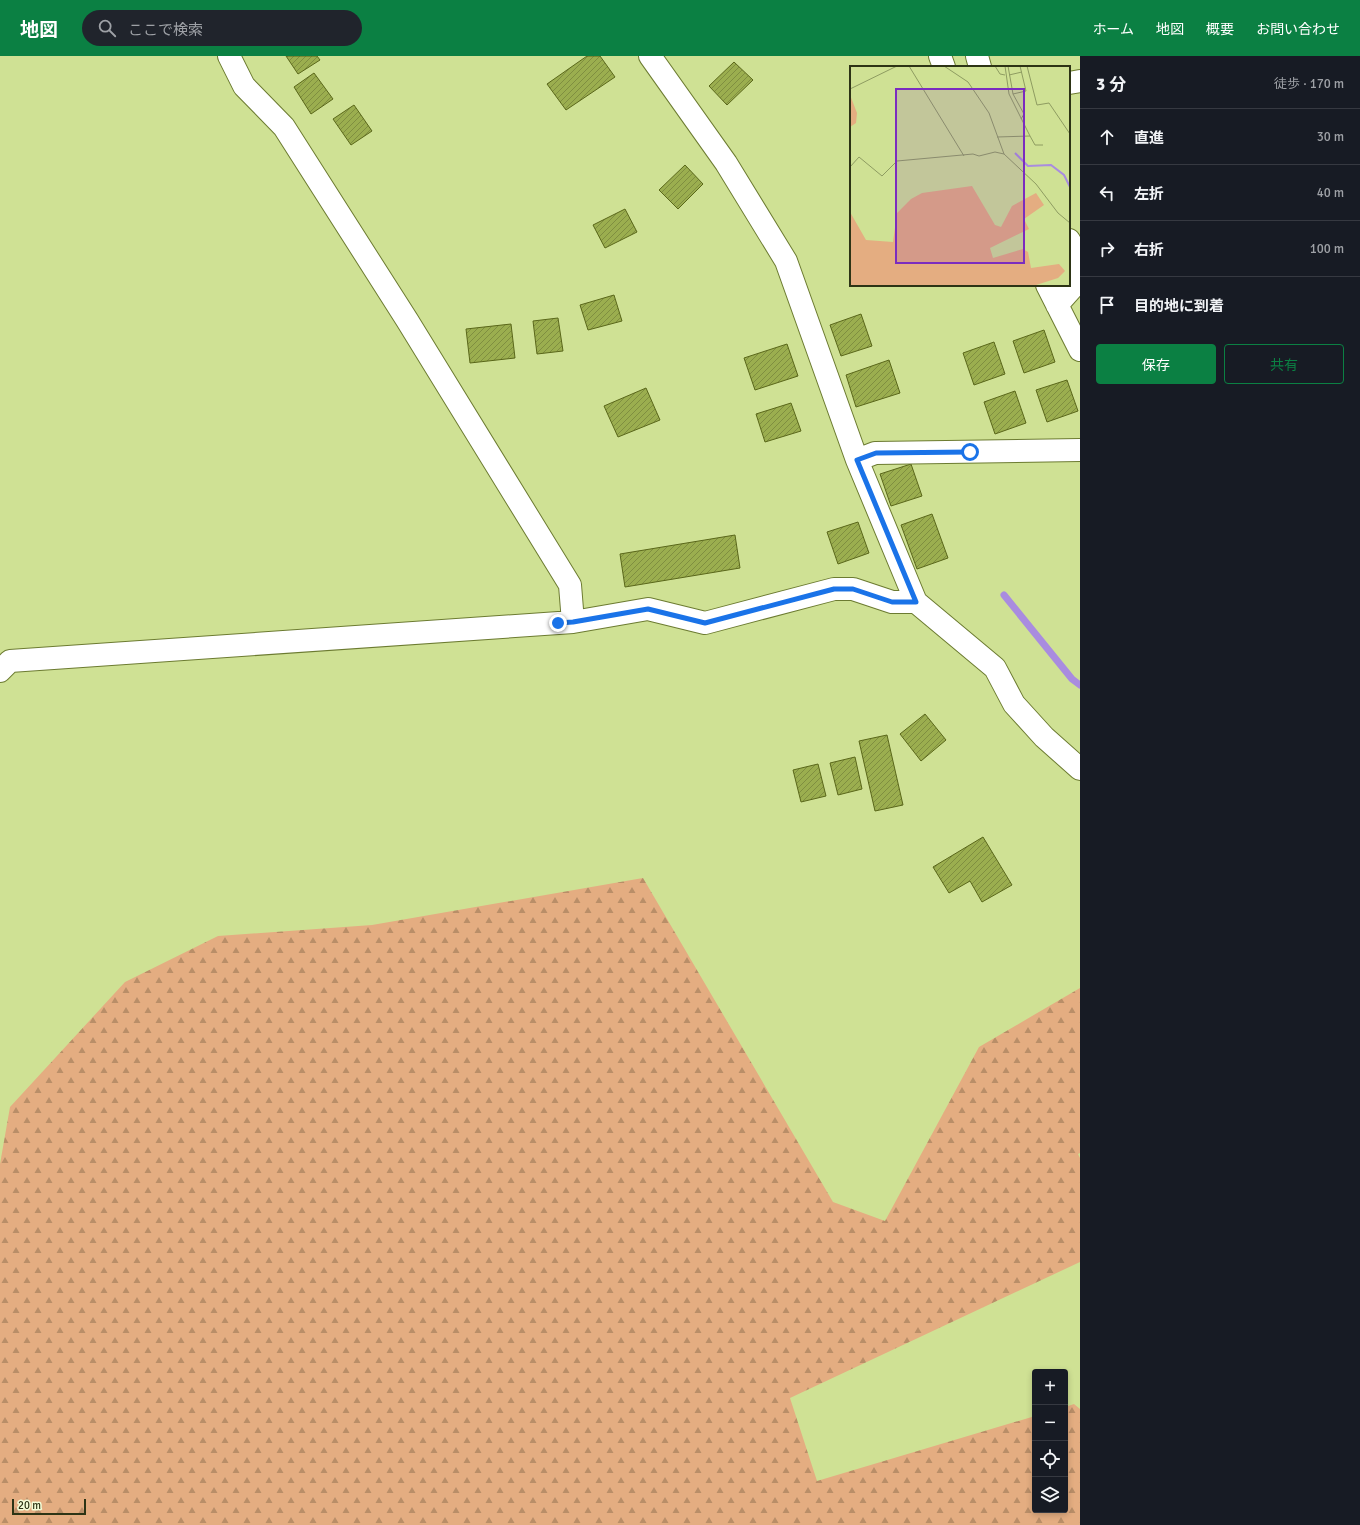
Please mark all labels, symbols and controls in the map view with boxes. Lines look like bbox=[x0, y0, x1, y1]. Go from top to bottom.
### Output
search box bbox=[82, 10, 362, 46]
icon: search bbox=[96, 17, 118, 39]
text: 地図 bbox=[20, 18, 58, 42]
text: ここで検索 bbox=[128, 21, 203, 39]
text: ホーム bbox=[1092, 21, 1134, 38]
text: 地図 bbox=[1156, 21, 1184, 38]
text: 概要 bbox=[1206, 21, 1234, 38]
text: お問い合わせ bbox=[1256, 21, 1340, 38]
inset map bbox=[850, 66, 1070, 286]
text: 3 分 bbox=[1096, 74, 1126, 95]
text: 徒歩 · 170 m bbox=[1274, 76, 1344, 92]
icon: ahead bbox=[1096, 126, 1118, 148]
text: 直進 bbox=[1134, 129, 1164, 147]
text: 30 m bbox=[1317, 129, 1344, 145]
icon: left bbox=[1096, 182, 1118, 204]
text: 左折 bbox=[1134, 185, 1164, 203]
text: 40 m bbox=[1317, 185, 1344, 201]
icon: right bbox=[1096, 238, 1118, 260]
text: 右折 bbox=[1134, 241, 1164, 259]
text: 100 m bbox=[1310, 241, 1344, 257]
icon: arrive bbox=[1096, 294, 1118, 316]
text: 目的地に到着 bbox=[1134, 297, 1224, 315]
button: 保存 bbox=[1096, 344, 1216, 384]
button: 共有 bbox=[1224, 344, 1344, 384]
route start bbox=[961, 443, 979, 461]
route end bbox=[549, 614, 567, 632]
map controls bbox=[1032, 1369, 1068, 1513]
button: + bbox=[1032, 1369, 1068, 1405]
button: − bbox=[1032, 1405, 1068, 1441]
button: locate bbox=[1032, 1441, 1068, 1477]
button: layers bbox=[1032, 1477, 1068, 1513]
scale bar bbox=[12, 1497, 86, 1516]
text: 20 m bbox=[18, 1499, 41, 1512]

